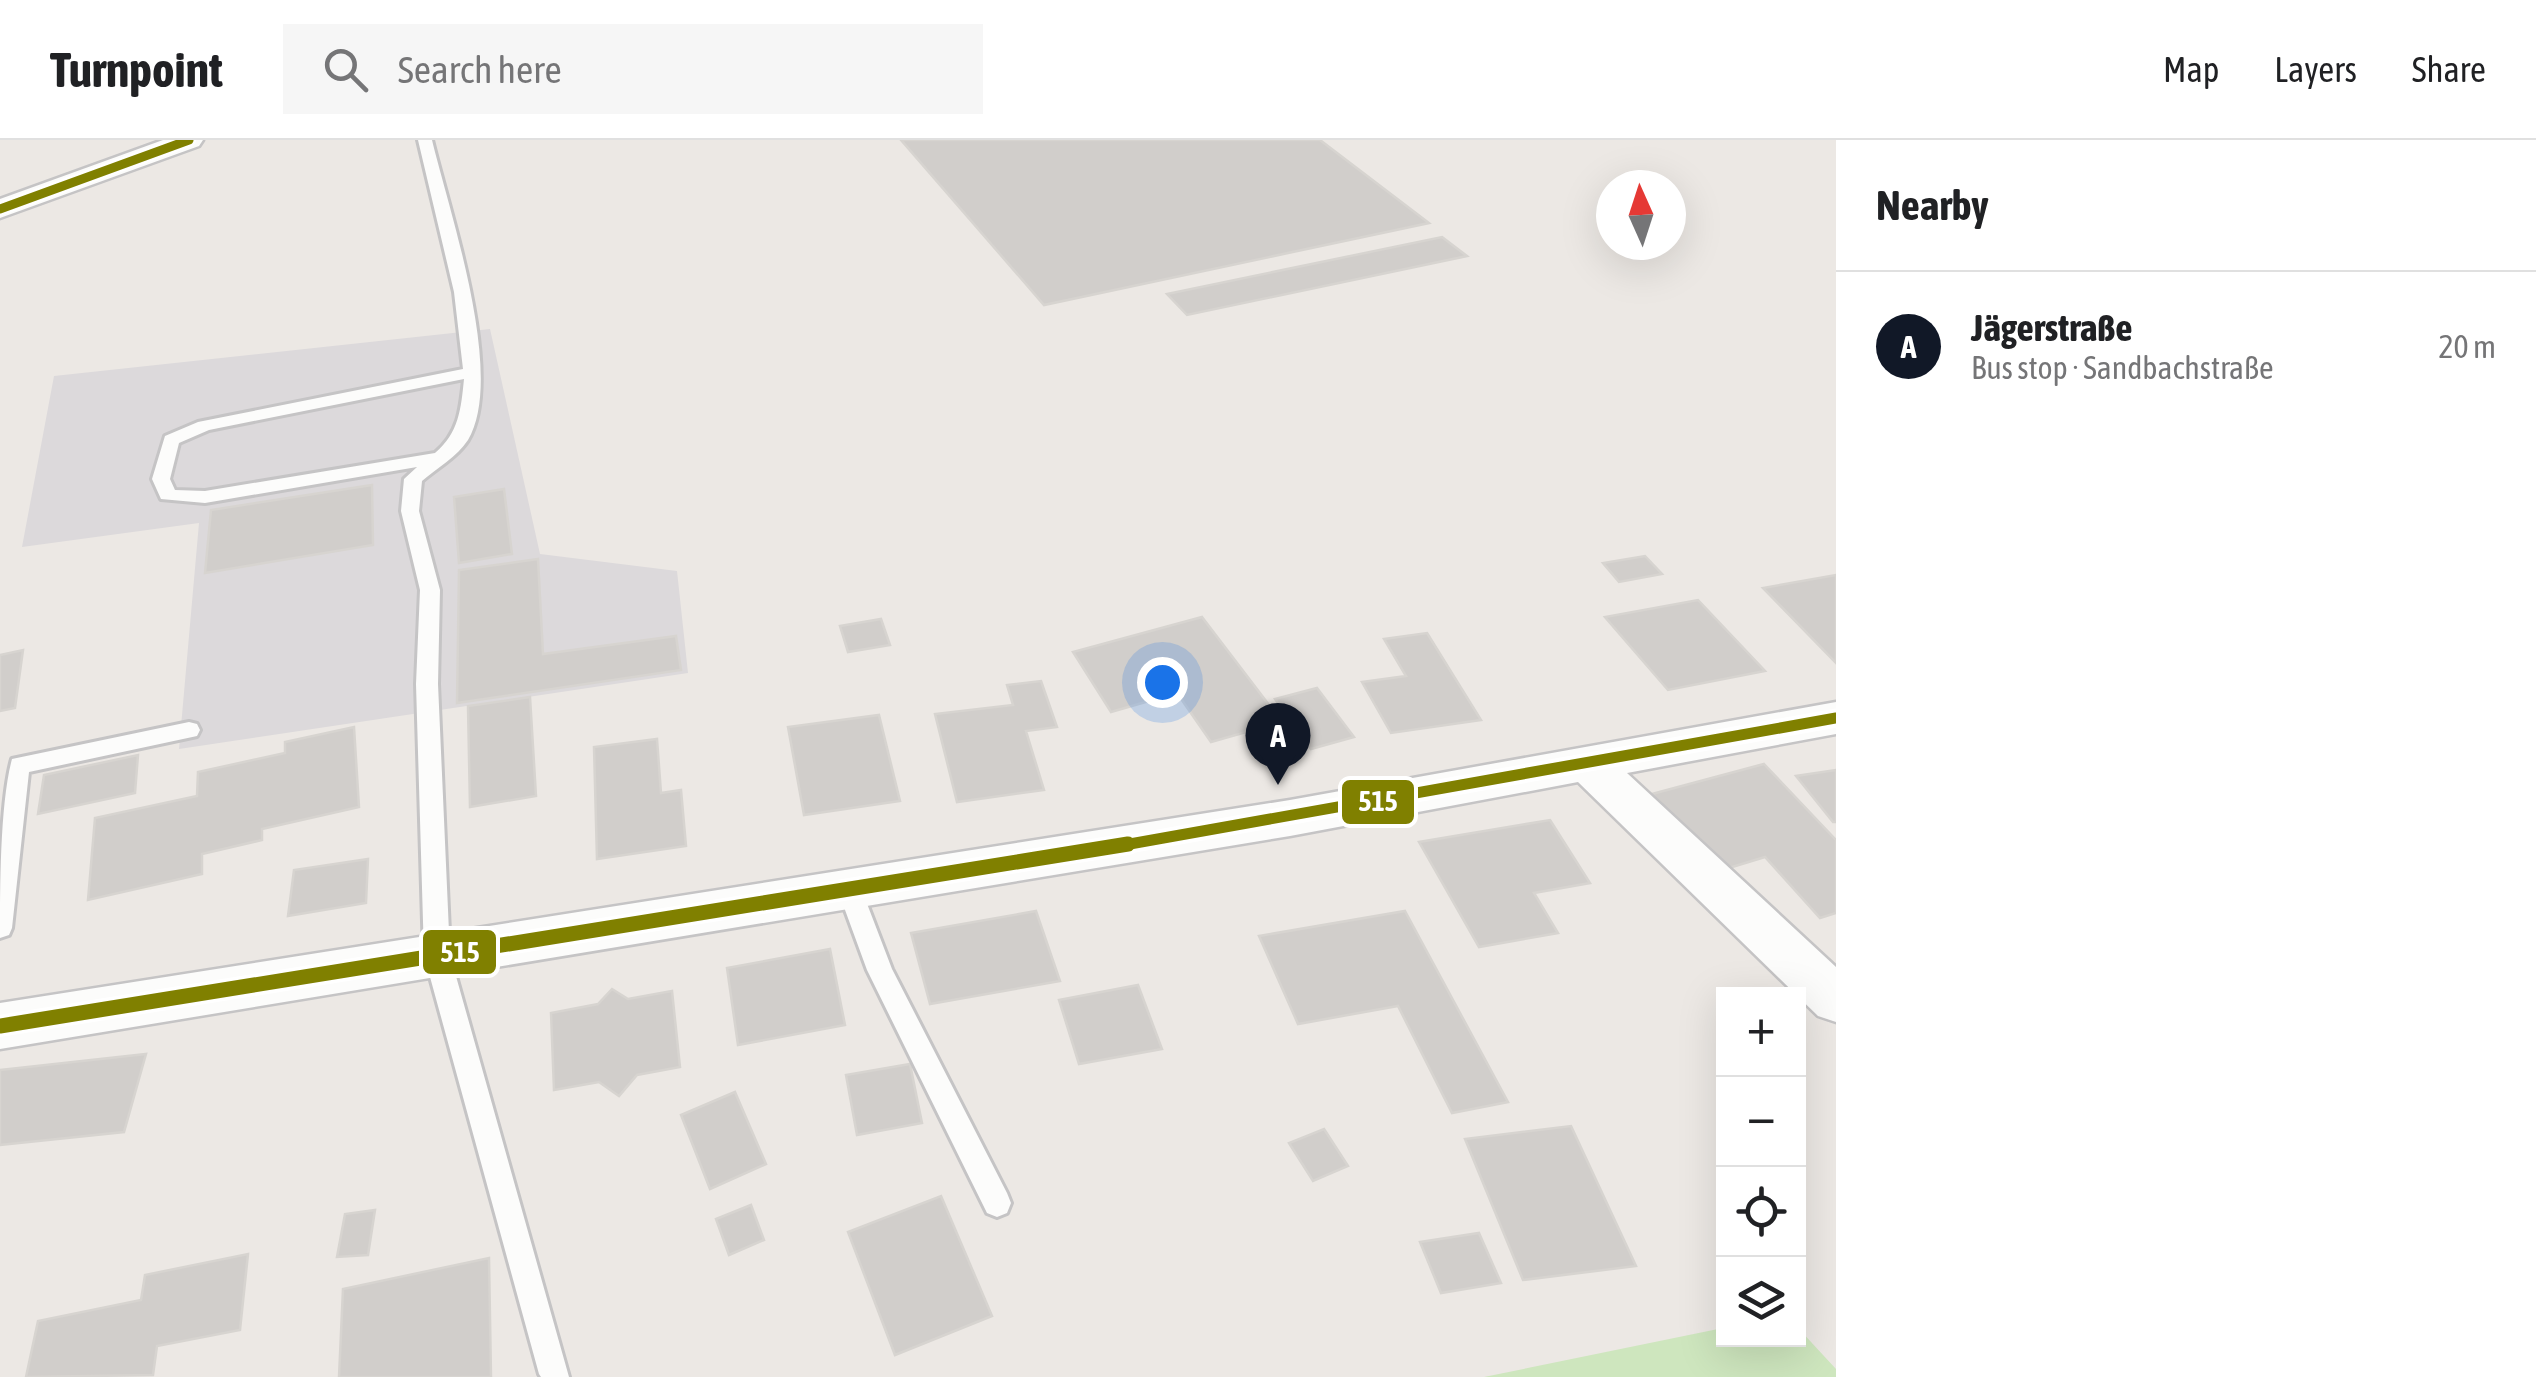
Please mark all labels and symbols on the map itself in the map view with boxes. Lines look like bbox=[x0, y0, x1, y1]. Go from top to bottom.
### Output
north arrow bbox=[1596, 170, 1686, 260]
your location bbox=[1137, 657, 1188, 708]
pin: A bbox=[1246, 702, 1310, 785]
line badge: 515 bbox=[1340, 778, 1416, 826]
text: 515 bbox=[1358, 785, 1398, 817]
line badge: 515 bbox=[421, 928, 498, 976]
text: 515 bbox=[440, 936, 480, 968]

